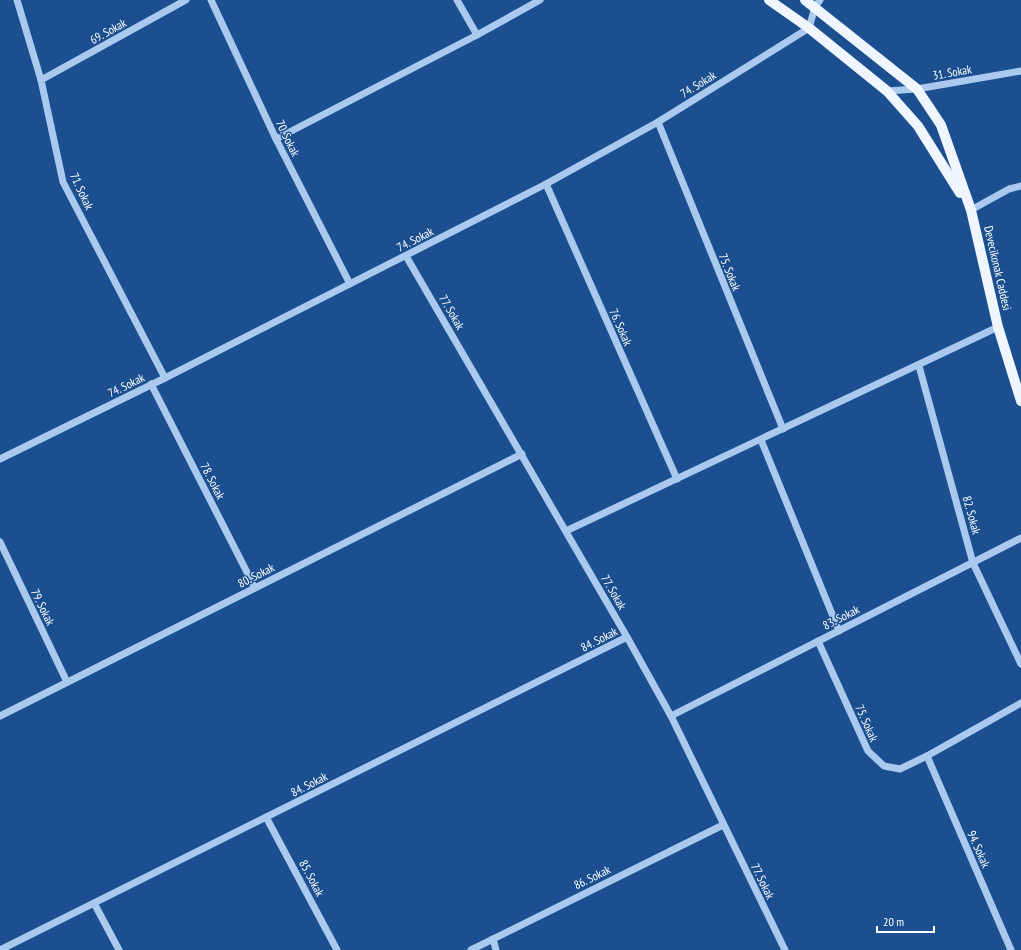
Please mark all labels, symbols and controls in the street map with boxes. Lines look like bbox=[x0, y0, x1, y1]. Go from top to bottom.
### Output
street label: 69. Sokak bbox=[87, 15, 129, 47]
street label: 31. Sokak bbox=[931, 61, 973, 83]
street label: 74. Sokak bbox=[677, 67, 719, 101]
street label: 70. Sokak bbox=[273, 117, 303, 159]
street label: 71. Sokak bbox=[67, 170, 97, 212]
street label: 74. Sokak bbox=[394, 223, 436, 255]
street label: Devecikonak Caddesi bbox=[981, 224, 1015, 312]
street label: 75. Sokak bbox=[716, 251, 744, 293]
street label: 77. Sokak bbox=[436, 292, 468, 333]
street label: 76. Sokak bbox=[606, 306, 636, 348]
street label: 74. Sokak bbox=[105, 370, 147, 400]
street label: 78. Sokak bbox=[197, 460, 229, 502]
street label: 82. Sokak bbox=[960, 494, 984, 536]
street label: 80. Sokak bbox=[235, 559, 277, 591]
street label: 77. Sokak bbox=[598, 572, 630, 613]
street label: 79. Sokak bbox=[28, 586, 58, 628]
street label: 83. Sokak bbox=[820, 601, 862, 633]
street label: 84. Sokak bbox=[578, 623, 620, 655]
street label: 75. Sokak bbox=[852, 702, 882, 744]
street label: 84. Sokak bbox=[288, 768, 330, 800]
street label: 94. Sokak bbox=[964, 828, 994, 870]
street label: 85. Sokak bbox=[296, 857, 328, 899]
street label: 77. Sokak bbox=[748, 861, 778, 902]
street label: 86. Sokak bbox=[571, 862, 613, 892]
scale bar bbox=[877, 908, 934, 934]
text: 20 m bbox=[883, 914, 904, 929]

